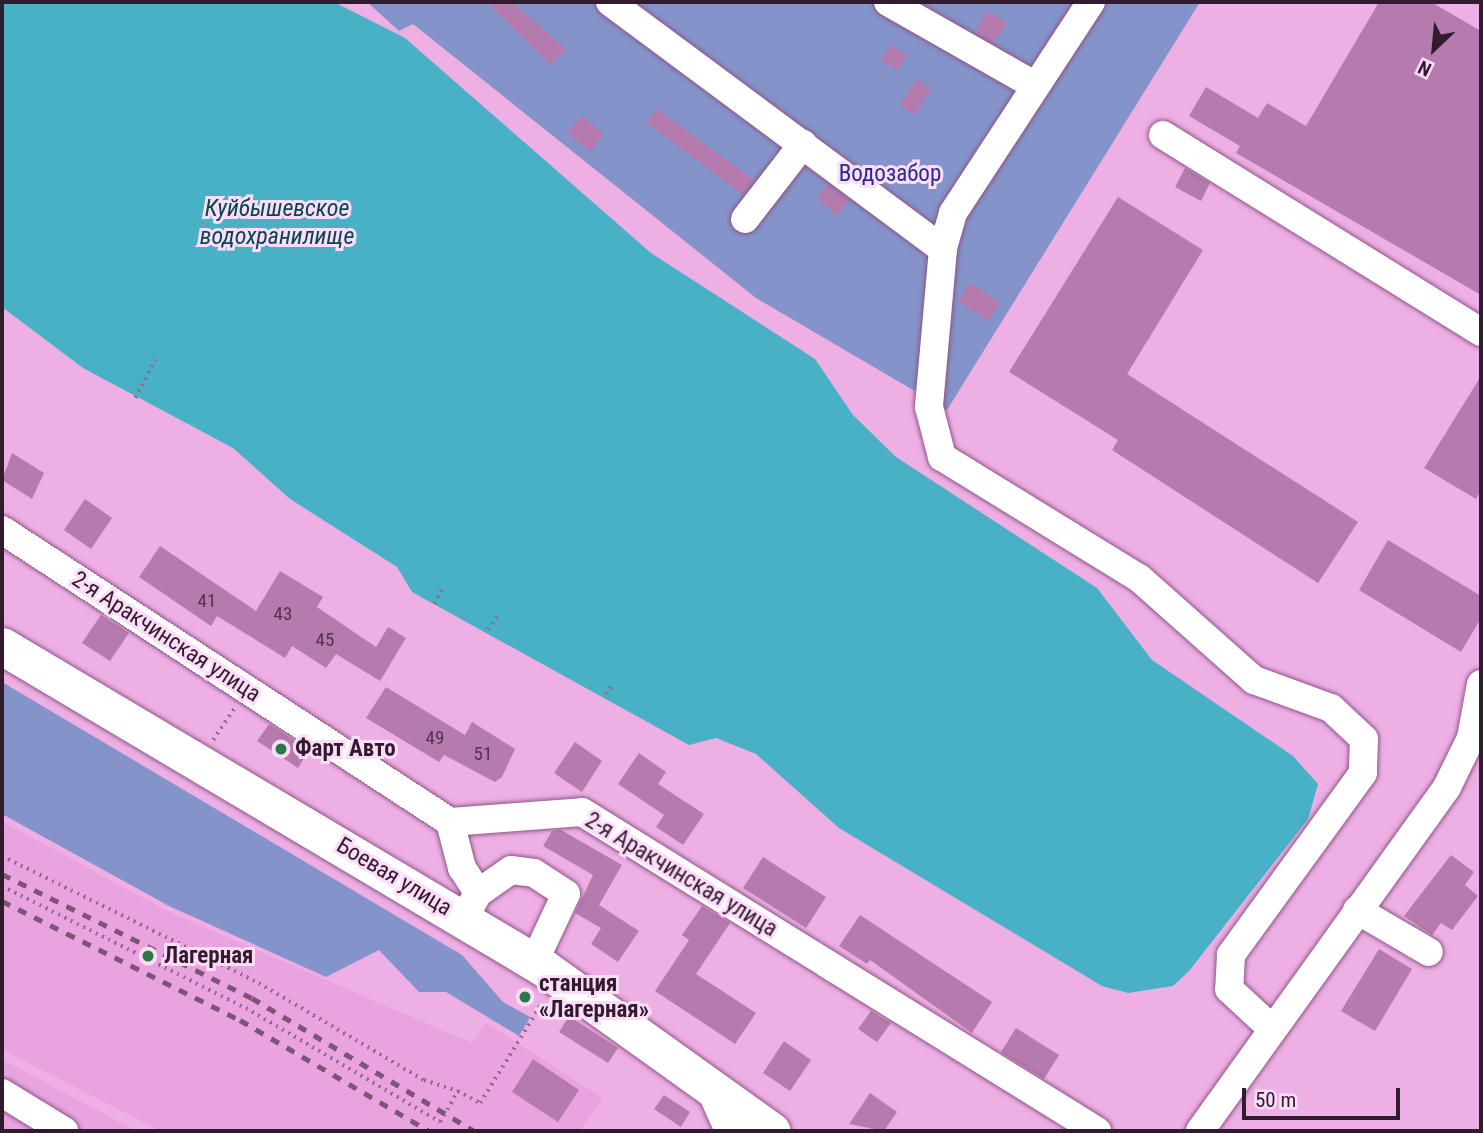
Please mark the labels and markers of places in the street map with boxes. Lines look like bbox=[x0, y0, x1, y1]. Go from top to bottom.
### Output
place label: Фарт Авто bbox=[295, 735, 396, 763]
marker: Фарт Авто bbox=[273, 741, 289, 757]
place label: Лагерная bbox=[164, 942, 253, 970]
marker: Лагерная bbox=[138, 946, 158, 966]
place label: станция «Лагерная» bbox=[539, 970, 649, 1024]
marker: станция «Лагерная» bbox=[517, 989, 533, 1005]

